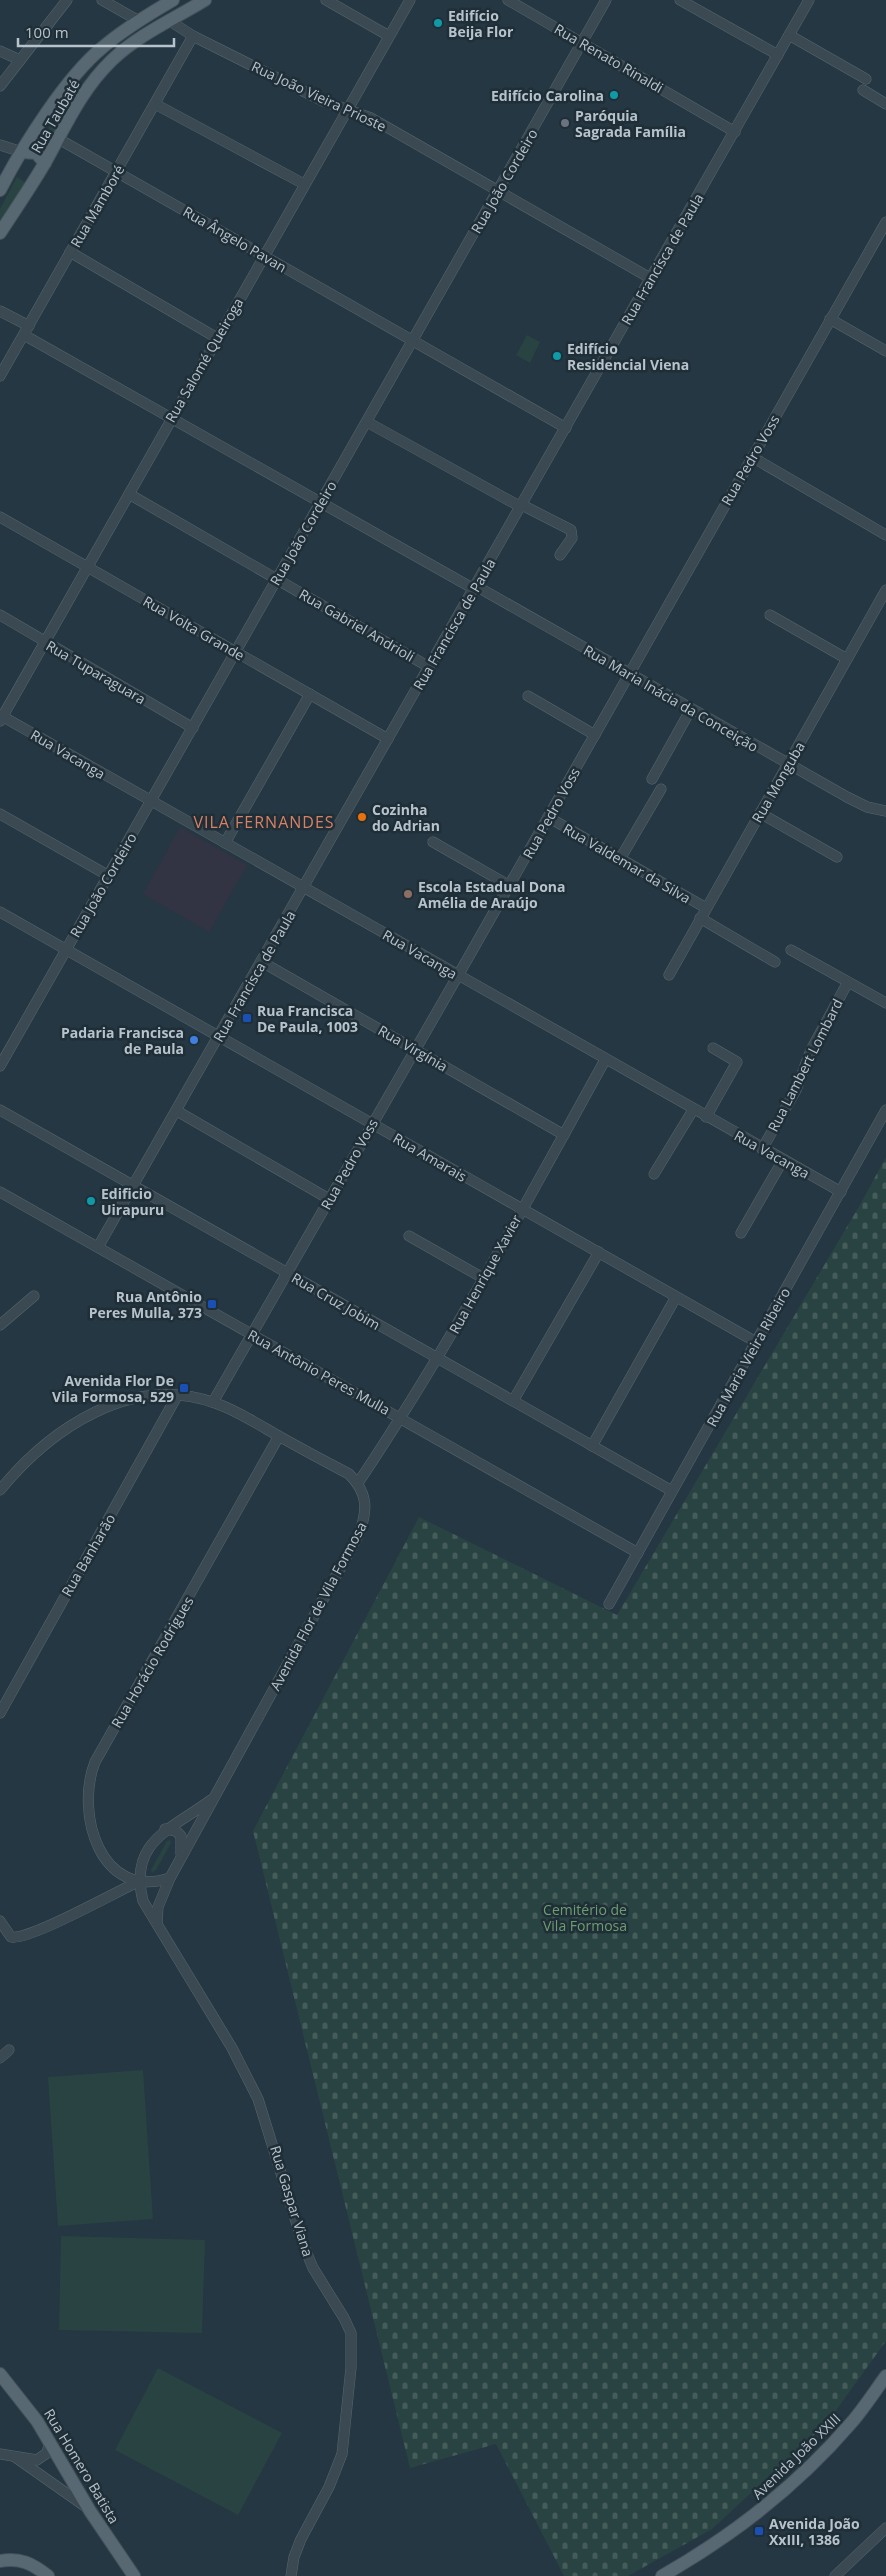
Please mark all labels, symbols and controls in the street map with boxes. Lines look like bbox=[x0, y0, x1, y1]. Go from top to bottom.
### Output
place label: Edifício Beija Flor bbox=[448, 6, 514, 41]
scale bar bbox=[18, 15, 174, 47]
marker: Edifício Beija Flor bbox=[432, 17, 444, 29]
street label: Rua Renato Rinaldi bbox=[551, 19, 667, 97]
text: 100 m bbox=[25, 22, 69, 42]
street label: Rua João Vieira Prioste bbox=[249, 56, 390, 136]
street label: Rua Taubaté bbox=[26, 76, 84, 156]
place label: Edifício Carolina bbox=[491, 86, 604, 105]
marker: Edifício Carolina bbox=[608, 89, 620, 101]
place label: Paróquia Sagrada Família bbox=[575, 106, 686, 141]
marker: Paróquia Sagrada Família bbox=[559, 117, 571, 129]
street label: Rua João Cordeiro bbox=[466, 125, 542, 237]
street label: Rua Mamboré bbox=[66, 161, 128, 251]
street label: Rua Francisca de Paula bbox=[616, 190, 708, 328]
street label: Rua Ângelo Pavan bbox=[180, 202, 290, 276]
street label: Rua Salomé Queiroga bbox=[161, 294, 247, 426]
place label: Edifício Residencial Viena bbox=[567, 339, 689, 374]
marker: Edifício Residencial Viena bbox=[551, 350, 563, 362]
street label: Rua Pedro Voss bbox=[716, 411, 784, 509]
street label: Rua João Cordeiro bbox=[265, 477, 341, 589]
street label: Rua Francisca de Paula bbox=[408, 555, 500, 693]
street label: Rua Gabriel Andrioli bbox=[296, 584, 418, 666]
street label: Rua Volta Grande bbox=[140, 591, 248, 665]
street label: Rua Tuparaguara bbox=[43, 636, 149, 708]
street label: Rua Maria Inácia da Conceição bbox=[580, 640, 762, 756]
street label: Rua Vacanga bbox=[27, 725, 109, 783]
street label: Rua Monguba bbox=[747, 738, 809, 826]
street label: Rua Pedro Voss bbox=[518, 764, 584, 862]
place label: Cozinha do Adrian bbox=[372, 800, 440, 835]
district label: VILA FERNANDES bbox=[193, 811, 335, 833]
marker: Cozinha do Adrian bbox=[356, 811, 368, 823]
street label: Rua Valdemar da Silva bbox=[560, 819, 694, 907]
street label: Rua João Cordeiro bbox=[65, 829, 141, 941]
place label: Escola Estadual Dona Amélia de Araújo bbox=[418, 877, 565, 912]
marker: Escola Estadual Dona Amélia de Araújo bbox=[402, 888, 414, 900]
street label: Rua Francisca de Paula bbox=[208, 907, 300, 1045]
street label: Rua Vacanga bbox=[379, 925, 461, 983]
street label: Rua Lambert Lombard bbox=[763, 995, 847, 1135]
place label: Rua Francisca De Paula, 1003 bbox=[257, 1001, 358, 1036]
marker: Rua Francisca De Paula, 1003 bbox=[241, 1012, 253, 1024]
street label: Rua Virgínia bbox=[375, 1020, 451, 1076]
place label: Padaria Francisca de Paula bbox=[61, 1023, 184, 1058]
marker: Padaria Francisca de Paula bbox=[188, 1034, 200, 1046]
street label: Rua Pedro Voss bbox=[316, 1115, 382, 1213]
street label: Rua Vacanga bbox=[731, 1126, 813, 1182]
street label: Rua Amarais bbox=[390, 1128, 471, 1186]
place label: Edificio Uirapuru bbox=[101, 1184, 164, 1219]
marker: Edificio Uirapuru bbox=[85, 1195, 97, 1207]
street label: Rua Henrique Xavier bbox=[444, 1211, 526, 1337]
street label: Rua Cruz Jobim bbox=[288, 1268, 384, 1334]
street label: Rua Maria Vieira Ribeiro bbox=[702, 1284, 794, 1430]
place label: Rua Antônio Peres Mulla, 373 bbox=[89, 1287, 202, 1322]
marker: Rua Antônio Peres Mulla, 373 bbox=[206, 1298, 218, 1310]
street label: Rua Antônio Peres Mulla bbox=[244, 1325, 394, 1419]
place label: Avenida Flor De Vila Formosa, 529 bbox=[52, 1371, 174, 1406]
marker: Avenida Flor De Vila Formosa, 529 bbox=[178, 1382, 190, 1394]
street label: Rua Banharão bbox=[57, 1510, 119, 1600]
street label: Avenida Flor de Vila Formosa bbox=[265, 1518, 371, 1694]
street label: Rua Horácio Rodrigues bbox=[107, 1593, 198, 1731]
park label: Cemitério de Vila Formosa bbox=[543, 1900, 627, 1935]
street label: Rua Gaspar Viana bbox=[266, 2143, 318, 2259]
street label: Rua Homero Batista bbox=[40, 2405, 124, 2527]
street label: Avenida João XXIII bbox=[748, 2409, 844, 2503]
place label: Avenida João XxIII, 1386 bbox=[769, 2514, 860, 2549]
marker: Avenida João XxIII, 1386 bbox=[753, 2525, 765, 2537]

